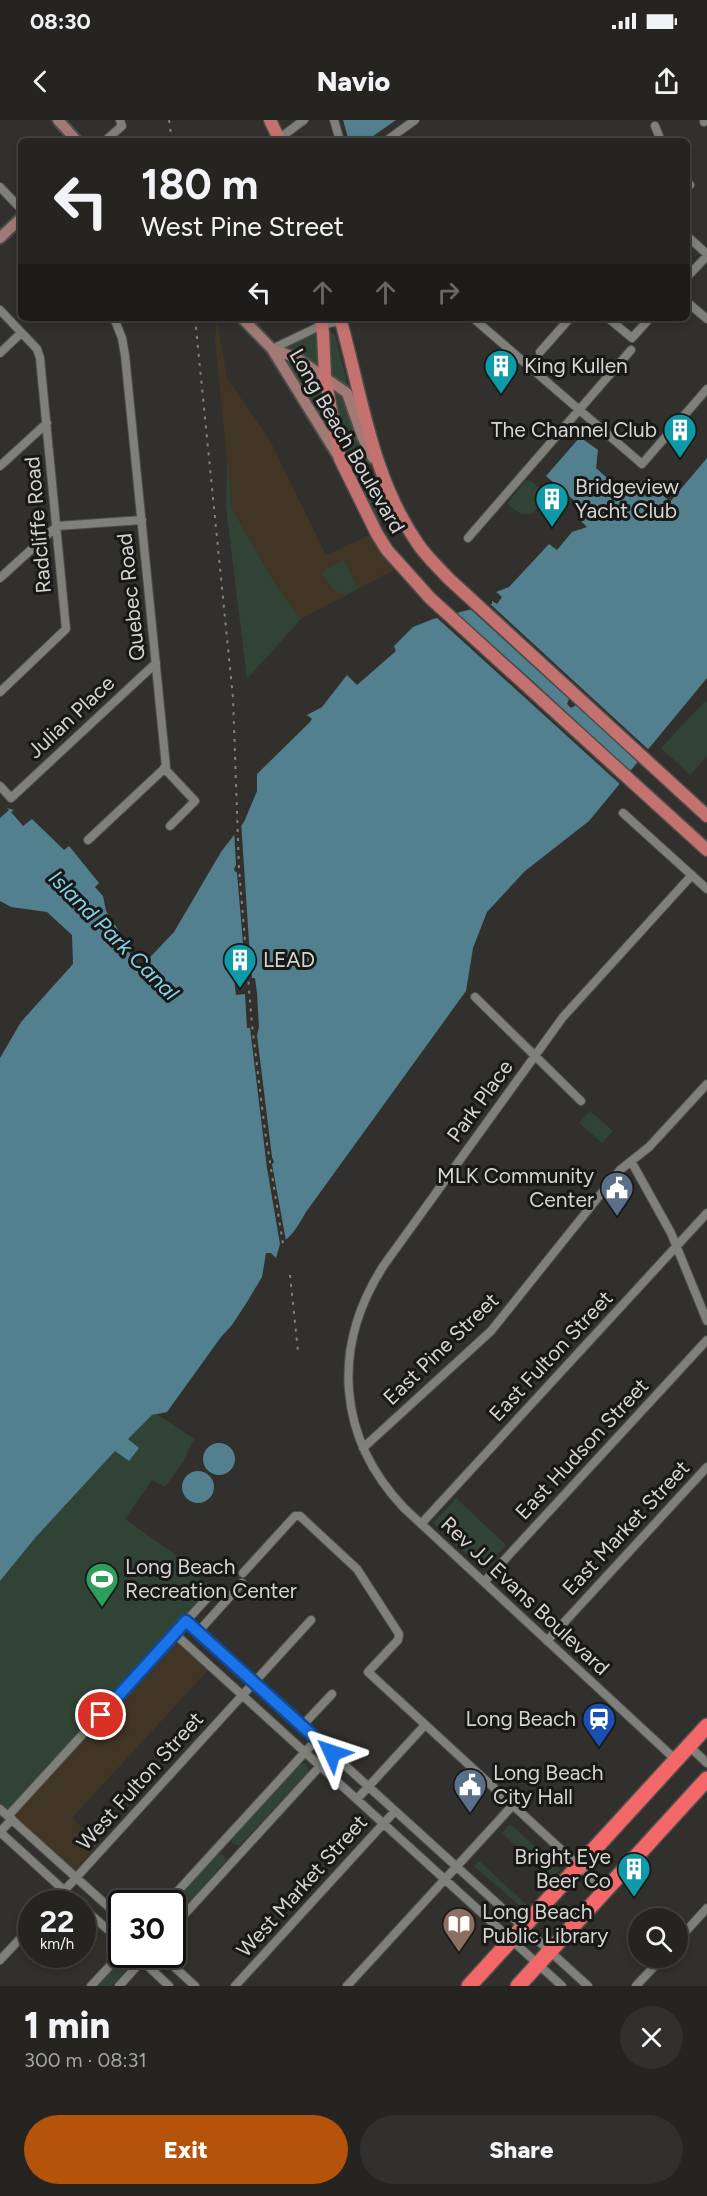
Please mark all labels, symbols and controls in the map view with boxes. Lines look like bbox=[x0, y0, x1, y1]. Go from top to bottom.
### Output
text: 08:30 bbox=[30, 8, 91, 35]
icon: back bbox=[24, 65, 57, 98]
text: Navio bbox=[317, 65, 390, 98]
icon: share bbox=[650, 65, 683, 98]
text: 180 m bbox=[141, 159, 258, 210]
icon: left bbox=[42, 162, 120, 240]
text: West Pine Street bbox=[141, 210, 344, 243]
icon: left bbox=[243, 276, 276, 309]
icon: ahead bbox=[306, 276, 339, 309]
icon: ahead bbox=[369, 276, 402, 309]
icon: right bbox=[432, 276, 465, 309]
street label: Long Beach Boulevard bbox=[284, 344, 410, 537]
building icon: King Kullen bbox=[483, 348, 519, 395]
place label: King Kullen bbox=[524, 353, 628, 378]
building icon: The Channel Club bbox=[662, 412, 698, 459]
place label: The Channel Club bbox=[491, 417, 657, 442]
street label: Radcliffe Road bbox=[19, 455, 56, 595]
place label: Bridgeview Yacht Club bbox=[575, 474, 680, 523]
building icon: Bridgeview Yacht Club bbox=[534, 481, 570, 528]
street label: Quebec Road bbox=[111, 532, 150, 662]
street label: Julian Place bbox=[22, 670, 119, 763]
water label: Island Park Canal bbox=[43, 865, 184, 1006]
building icon: LEAD bbox=[222, 942, 258, 989]
place label: LEAD bbox=[263, 947, 315, 972]
street label: Park Place bbox=[441, 1055, 518, 1147]
place label: MLK Community Center bbox=[437, 1163, 594, 1212]
public building icon: MLK Community Center bbox=[599, 1170, 635, 1217]
street label: East Fulton Street bbox=[484, 1285, 618, 1426]
street label: East Pine Street bbox=[378, 1287, 503, 1410]
street label: East Hudson Street bbox=[510, 1373, 653, 1524]
street label: East Market Street bbox=[557, 1455, 694, 1600]
street label: Rev JJ Evans Boulevard bbox=[436, 1511, 615, 1680]
place label: Long Beach Recreation Center bbox=[125, 1554, 297, 1603]
sports icon: Long Beach Recreation Center bbox=[84, 1561, 120, 1608]
pin bbox=[75, 1689, 126, 1740]
icon: arrive bbox=[84, 1698, 117, 1731]
station icon: Long Beach bbox=[581, 1701, 617, 1748]
street label: West Fulton Street bbox=[71, 1706, 208, 1855]
place label: Long Beach bbox=[466, 1706, 576, 1731]
position arrow bbox=[300, 1721, 364, 1785]
place label: Long Beach City Hall bbox=[493, 1760, 603, 1809]
public building icon: Long Beach City Hall bbox=[452, 1767, 488, 1814]
street label: West Market Street bbox=[231, 1809, 372, 1962]
place label: Bright Eye Beer Co bbox=[514, 1844, 611, 1893]
building icon: Bright Eye Beer Co bbox=[616, 1851, 652, 1898]
speed limit sign: 30 bbox=[108, 1890, 186, 1968]
place label: Long Beach Public Library bbox=[482, 1899, 608, 1948]
text: 22 bbox=[40, 1903, 74, 1940]
library icon: Long Beach Public Library bbox=[441, 1906, 477, 1953]
map controls bbox=[628, 1908, 688, 1968]
button: search bbox=[628, 1908, 688, 1968]
text: km/h bbox=[40, 1935, 74, 1953]
text: 1 min bbox=[24, 2004, 110, 2047]
button: close bbox=[620, 2006, 683, 2069]
text: 300 m · 08:31 bbox=[24, 2048, 147, 2072]
button: Exit bbox=[24, 2115, 348, 2184]
button: Share bbox=[360, 2115, 683, 2184]

